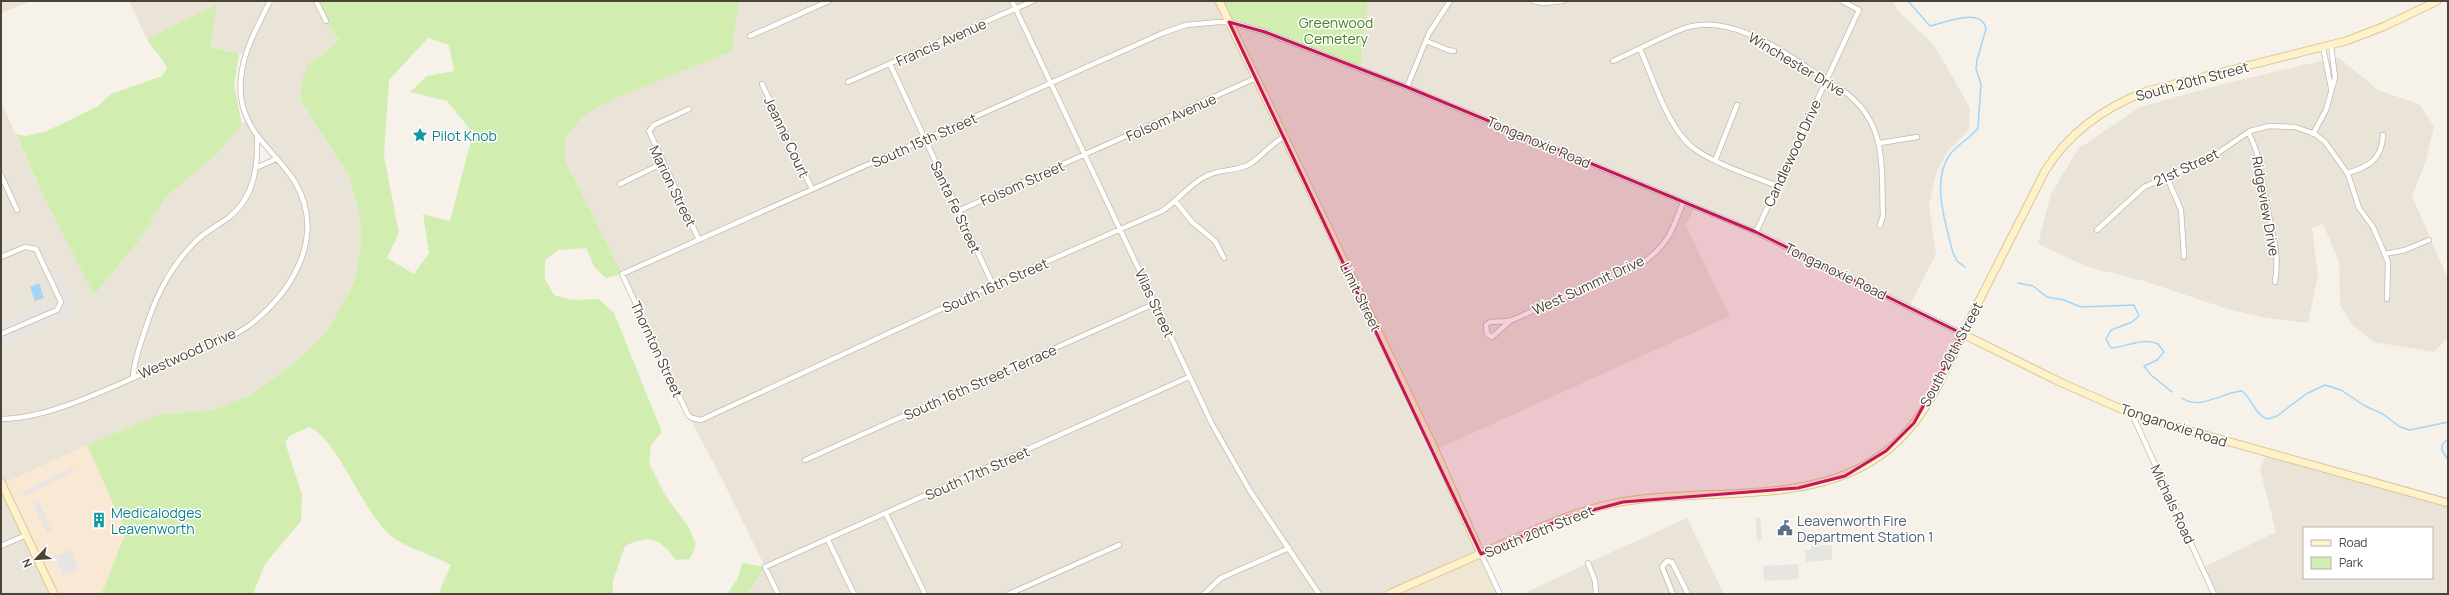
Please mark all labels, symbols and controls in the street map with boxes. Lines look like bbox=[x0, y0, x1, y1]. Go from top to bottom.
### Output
park label: Greenwood Cemetery bbox=[1299, 13, 1373, 48]
street label: Francis Avenue bbox=[893, 14, 989, 70]
street label: Winchester Drive bbox=[1745, 28, 1849, 100]
street label: South 20th Street bbox=[2133, 57, 2251, 105]
street label: Folsom Avenue bbox=[1123, 89, 1219, 145]
street label: Jeanne Court bbox=[760, 93, 814, 181]
street label: Candlewood Drive bbox=[1759, 96, 1825, 210]
street label: South 15th Street bbox=[868, 108, 980, 172]
street label: Tonganoxie Road bbox=[1484, 112, 1594, 172]
place icon: Pilot Knob bbox=[411, 126, 429, 144]
place label: Pilot Knob bbox=[432, 126, 497, 145]
street label: Marion Street bbox=[645, 142, 701, 230]
street label: 21st Street bbox=[2150, 143, 2222, 190]
street label: Ridgeview Drive bbox=[2248, 155, 2284, 257]
street label: Folsom Street bbox=[977, 156, 1067, 210]
street label: Santa Fe Street bbox=[926, 158, 986, 257]
street label: Tonganoxie Road bbox=[1782, 238, 1890, 304]
street label: West Summit Drive bbox=[1529, 251, 1647, 319]
street label: South 16th Street bbox=[939, 253, 1051, 317]
street label: Limit Street bbox=[1336, 259, 1386, 335]
street label: Vilas Street bbox=[1131, 266, 1179, 341]
street label: Thornton Street bbox=[626, 298, 688, 401]
street label: South 20th Street bbox=[1915, 298, 1987, 410]
street label: Westwood Drive bbox=[136, 323, 238, 383]
street label: South 16th Street Terrace bbox=[901, 340, 1059, 424]
street label: Tonganoxie Road bbox=[2118, 399, 2230, 451]
street label: South 17th Street bbox=[922, 441, 1033, 505]
street label: Michals Road bbox=[2146, 461, 2200, 547]
street label: South 20th Street bbox=[1482, 500, 1597, 562]
place label: Medicalodges Leavenworth bbox=[111, 503, 202, 538]
building icon: Medicalodges Leavenworth bbox=[90, 511, 108, 529]
place label: Leavenworth Fire Department Station 1 bbox=[1797, 511, 1933, 546]
public building icon: Leavenworth Fire Department Station 1 bbox=[1776, 519, 1794, 537]
legend bbox=[2303, 527, 2433, 579]
text: Road bbox=[2339, 534, 2367, 551]
north arrow bbox=[16, 539, 56, 579]
text: Park bbox=[2339, 554, 2364, 571]
text: N bbox=[18, 557, 35, 570]

